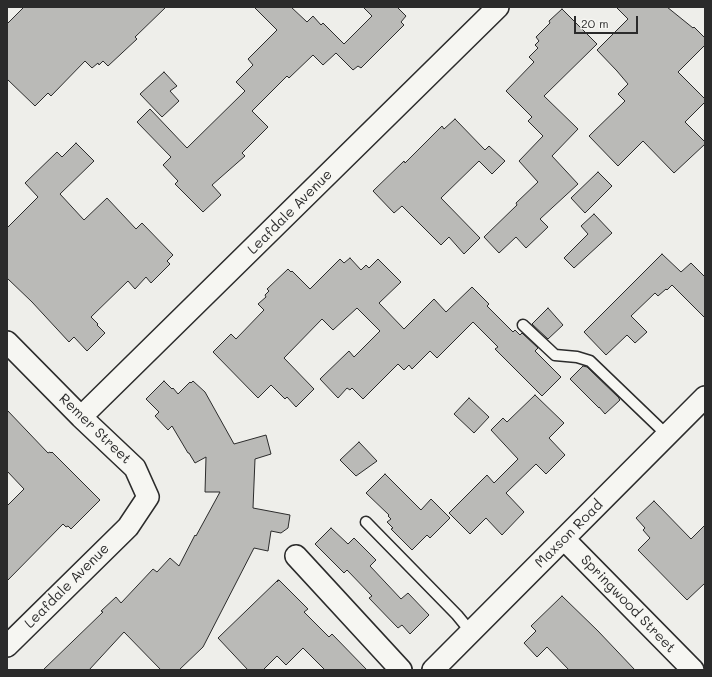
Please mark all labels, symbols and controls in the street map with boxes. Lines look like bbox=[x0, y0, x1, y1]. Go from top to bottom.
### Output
scale bar bbox=[576, 8, 640, 34]
text: 20 m bbox=[581, 15, 609, 31]
street label: Leafdale Avenue bbox=[244, 166, 336, 258]
street label: Remer Street bbox=[56, 390, 134, 468]
street label: Maxson Road bbox=[532, 497, 606, 571]
street label: Leafdale Avenue bbox=[21, 540, 113, 632]
street label: Springwood Street bbox=[577, 552, 679, 656]

